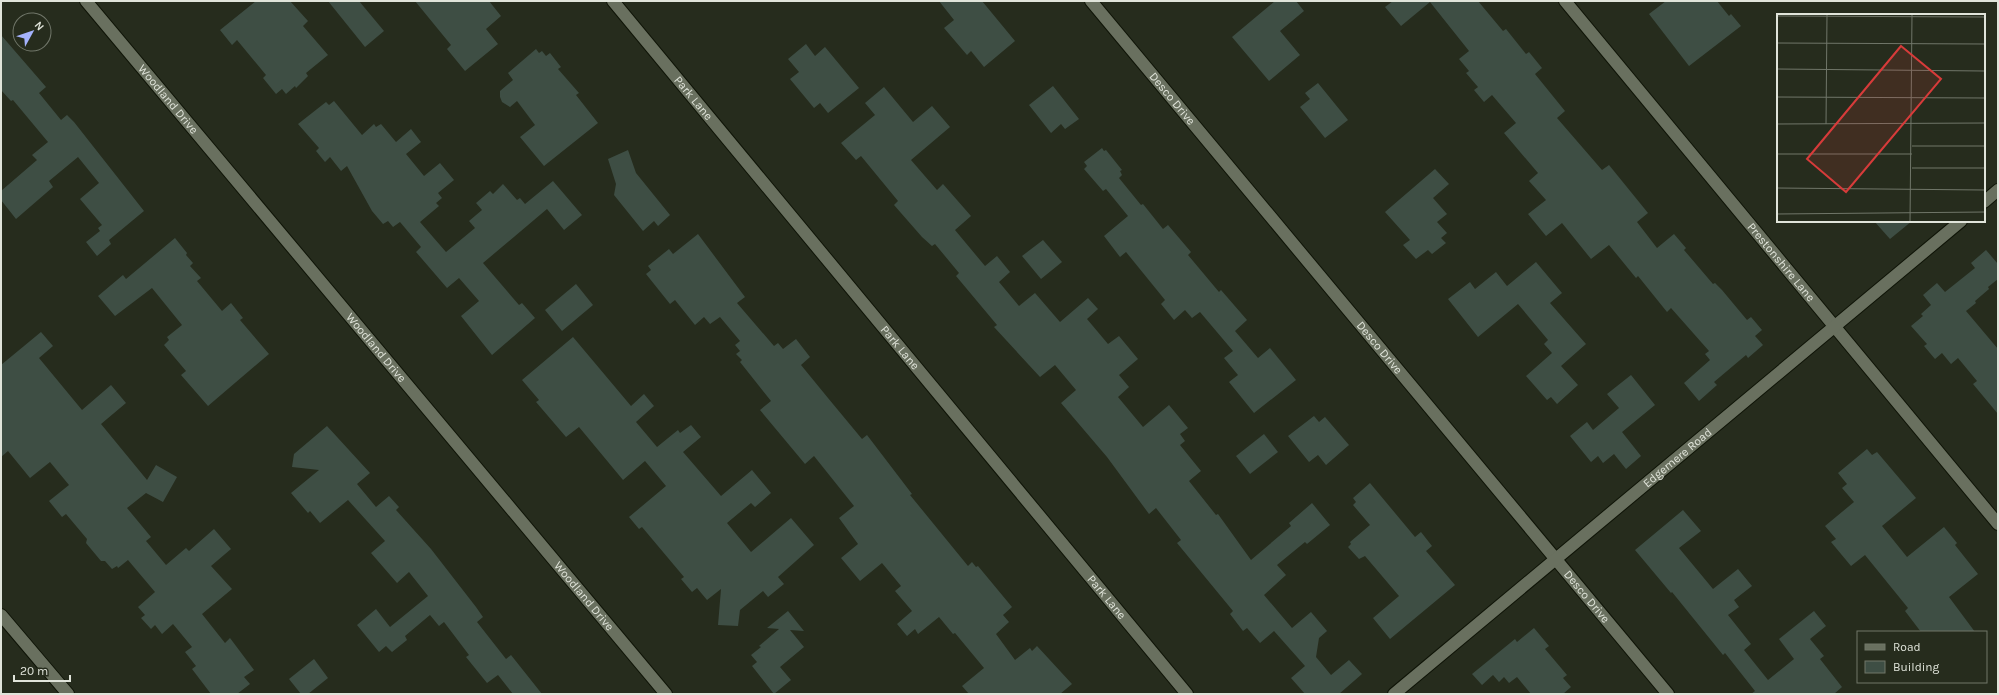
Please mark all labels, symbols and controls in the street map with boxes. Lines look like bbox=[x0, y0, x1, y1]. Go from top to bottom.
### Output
north arrow bbox=[12, 12, 52, 52]
inset map bbox=[1777, 14, 1985, 222]
text: N bbox=[32, 19, 47, 33]
street label: Woodland Drive bbox=[135, 62, 201, 137]
street label: Desco Drive bbox=[1146, 69, 1198, 128]
street label: Park Lane bbox=[671, 73, 716, 123]
street label: Prestonshire Lane bbox=[1745, 220, 1818, 304]
street label: Woodland Drive bbox=[343, 310, 409, 385]
street label: Desco Drive bbox=[1354, 318, 1405, 377]
street label: Park Lane bbox=[878, 323, 922, 372]
street label: Edgemere Road bbox=[1640, 425, 1715, 490]
street label: Woodland Drive bbox=[551, 559, 617, 634]
street label: Desco Drive bbox=[1561, 567, 1613, 626]
street label: Park Lane bbox=[1084, 572, 1129, 622]
legend bbox=[1857, 631, 1987, 683]
text: Road bbox=[1893, 640, 1921, 654]
scale bar bbox=[14, 657, 70, 683]
text: Building bbox=[1893, 660, 1940, 674]
text: 20 m bbox=[20, 664, 48, 678]

